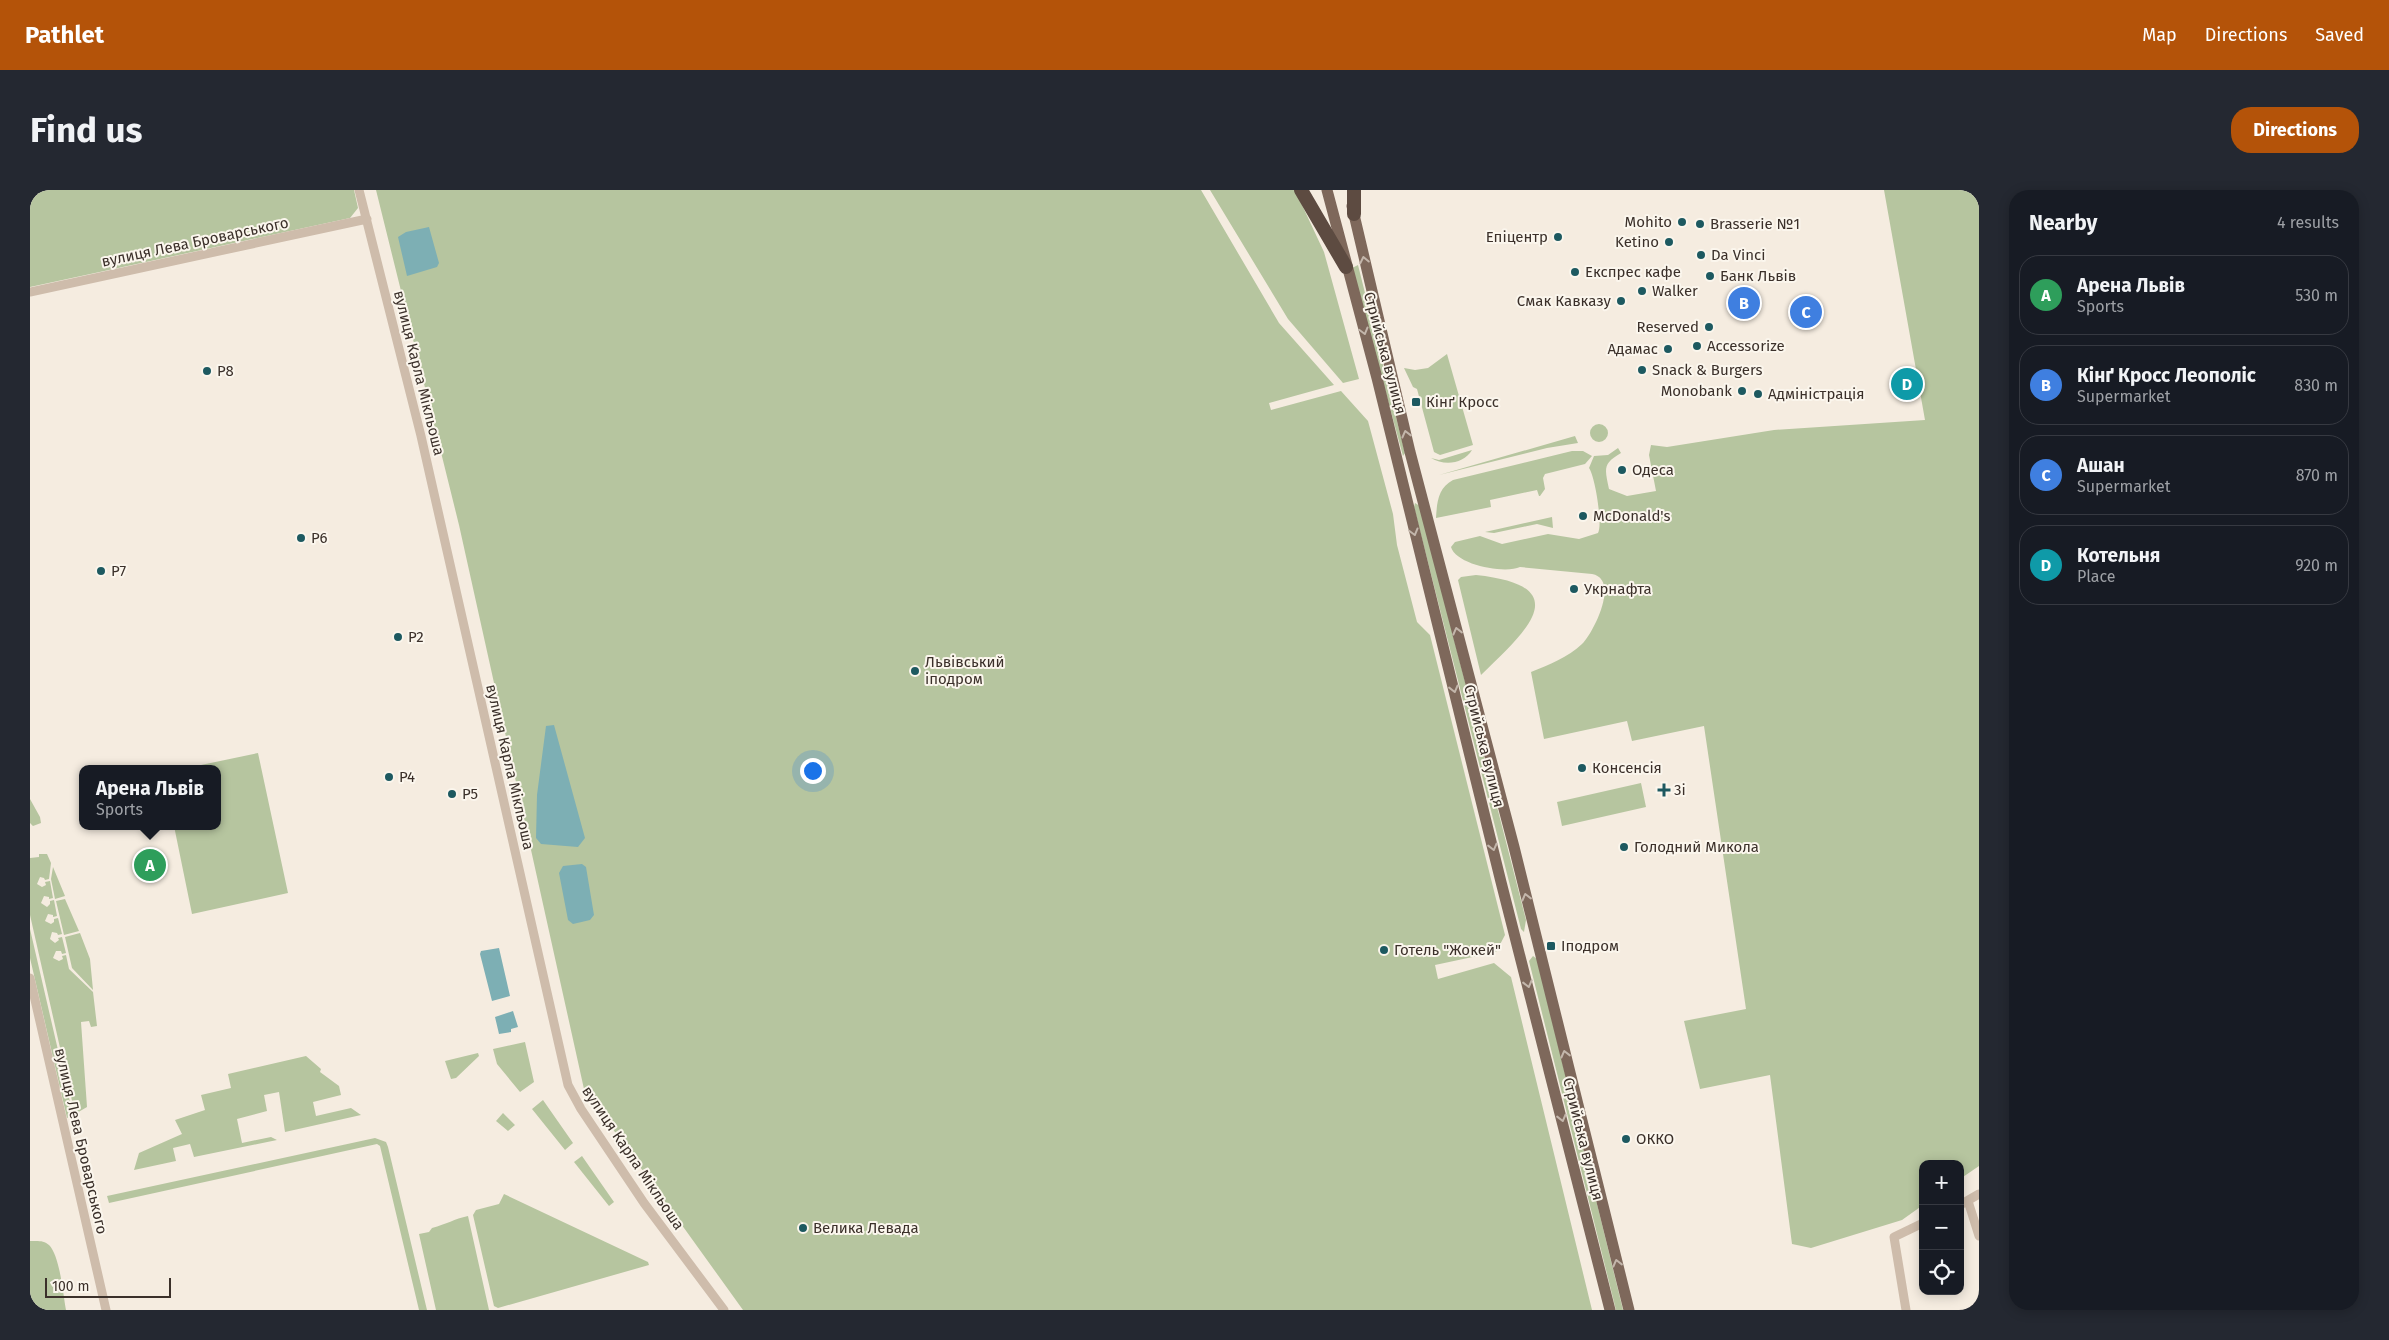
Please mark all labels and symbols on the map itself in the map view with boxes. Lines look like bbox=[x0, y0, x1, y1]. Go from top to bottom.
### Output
street label: вулиця Лева Броварського bbox=[100, 213, 290, 271]
place label: Mohito bbox=[1625, 213, 1672, 231]
place label: Brasserie №1 bbox=[1710, 215, 1800, 233]
marker: Mohito bbox=[1676, 216, 1688, 228]
marker: Brasserie №1 bbox=[1694, 218, 1706, 230]
place label: Епіцентр bbox=[1486, 228, 1548, 246]
marker: Епіцентр bbox=[1552, 231, 1564, 243]
place label: Ketino bbox=[1615, 233, 1659, 251]
marker: Ketino bbox=[1663, 236, 1675, 248]
place label: Da Vinci bbox=[1711, 246, 1765, 264]
marker: Da Vinci bbox=[1695, 249, 1707, 261]
one-way arrow bbox=[1359, 255, 1370, 264]
place label: Експрес кафе bbox=[1585, 263, 1681, 281]
marker: Експрес кафе bbox=[1569, 266, 1581, 278]
place label: Банк Львів bbox=[1720, 267, 1796, 285]
marker: Банк Львів bbox=[1704, 270, 1716, 282]
place label: Walker bbox=[1652, 282, 1698, 300]
pin: B bbox=[1728, 284, 1760, 322]
marker: Walker bbox=[1636, 285, 1648, 297]
street label: вулиця Карла Мікльоша bbox=[390, 289, 448, 457]
street label: Стрийська вулиця bbox=[1360, 290, 1410, 416]
place label: Смак Кавказу bbox=[1517, 292, 1612, 310]
pin: C bbox=[1790, 293, 1822, 331]
marker: Смак Кавказу bbox=[1615, 295, 1627, 307]
place label: Reserved bbox=[1637, 318, 1699, 336]
marker: Reserved bbox=[1703, 321, 1715, 333]
one-way arrow bbox=[1358, 326, 1368, 334]
place label: Accessorize bbox=[1707, 337, 1785, 355]
place label: Адамас bbox=[1607, 340, 1658, 358]
marker: Accessorize bbox=[1691, 340, 1703, 352]
marker: Адамас bbox=[1662, 343, 1674, 355]
place label: Snack & Burgers bbox=[1652, 361, 1763, 379]
place label: P8 bbox=[217, 362, 234, 380]
marker: Snack & Burgers bbox=[1636, 364, 1648, 376]
marker: P8 bbox=[201, 365, 213, 377]
pin: D bbox=[1891, 365, 1923, 403]
place label: Monobank bbox=[1661, 382, 1732, 400]
marker: Monobank bbox=[1736, 385, 1748, 397]
place label: Адміністрація bbox=[1768, 385, 1865, 403]
marker: Адміністрація bbox=[1752, 388, 1764, 400]
place label: Кінґ Кросс bbox=[1426, 393, 1499, 411]
marker: Кінґ Кросс bbox=[1410, 396, 1422, 408]
one-way arrow bbox=[1401, 429, 1412, 438]
place label: Одеса bbox=[1632, 461, 1674, 479]
marker: Одеса bbox=[1616, 464, 1628, 476]
place label: McDonald's bbox=[1593, 507, 1671, 525]
marker: McDonald's bbox=[1577, 510, 1589, 522]
one-way arrow bbox=[1409, 527, 1419, 535]
place label: P6 bbox=[311, 529, 328, 547]
marker: P6 bbox=[295, 532, 307, 544]
place label: P7 bbox=[111, 562, 126, 580]
marker: P7 bbox=[95, 565, 107, 577]
place label: Укрнафта bbox=[1584, 580, 1652, 598]
marker: Укрнафта bbox=[1568, 583, 1580, 595]
one-way arrow bbox=[1452, 627, 1463, 636]
place label: P2 bbox=[408, 628, 424, 646]
marker: P2 bbox=[392, 631, 404, 643]
place label: Львівський іподром bbox=[925, 653, 1004, 688]
marker: Львівський іподром bbox=[909, 665, 921, 677]
street label: вулиця Карла Мікльоша bbox=[482, 682, 538, 852]
street label: Стрийська вулиця bbox=[1460, 683, 1508, 809]
one-way arrow bbox=[1448, 685, 1459, 694]
your location bbox=[800, 758, 826, 784]
place label: Консенсія bbox=[1592, 759, 1662, 777]
marker: Консенсія bbox=[1576, 762, 1588, 774]
place label: P4 bbox=[399, 768, 415, 786]
marker: P4 bbox=[383, 771, 395, 783]
place label: 3і bbox=[1674, 781, 1686, 799]
marker: 3і bbox=[1658, 784, 1670, 796]
place label: P5 bbox=[462, 785, 478, 803]
marker: P5 bbox=[446, 788, 458, 800]
place label: Голодний Микола bbox=[1634, 838, 1759, 856]
marker: Голодний Микола bbox=[1618, 841, 1630, 853]
one-way arrow bbox=[1487, 843, 1498, 852]
pin: A bbox=[134, 846, 166, 884]
one-way arrow bbox=[1522, 893, 1532, 901]
place label: Іподром bbox=[1561, 937, 1619, 955]
marker: Іподром bbox=[1545, 940, 1557, 952]
place label: Готель "Жокей" bbox=[1394, 941, 1501, 959]
marker: Готель "Жокей" bbox=[1378, 944, 1390, 956]
one-way arrow bbox=[1522, 980, 1533, 989]
street label: вулиця Лева Броварського bbox=[51, 1046, 111, 1236]
one-way arrow bbox=[1561, 1050, 1571, 1059]
street label: Стрийська вулиця bbox=[1559, 1076, 1607, 1202]
street label: вулиця Карла Мікльоша bbox=[578, 1083, 688, 1233]
one-way arrow bbox=[1556, 1113, 1567, 1122]
place label: ОККО bbox=[1636, 1130, 1674, 1148]
marker: ОККО bbox=[1620, 1133, 1632, 1145]
place label: Велика Левада bbox=[813, 1219, 919, 1237]
marker: Велика Левада bbox=[797, 1222, 809, 1234]
one-way arrow bbox=[1612, 1258, 1623, 1267]
scale bar bbox=[45, 1275, 171, 1298]

